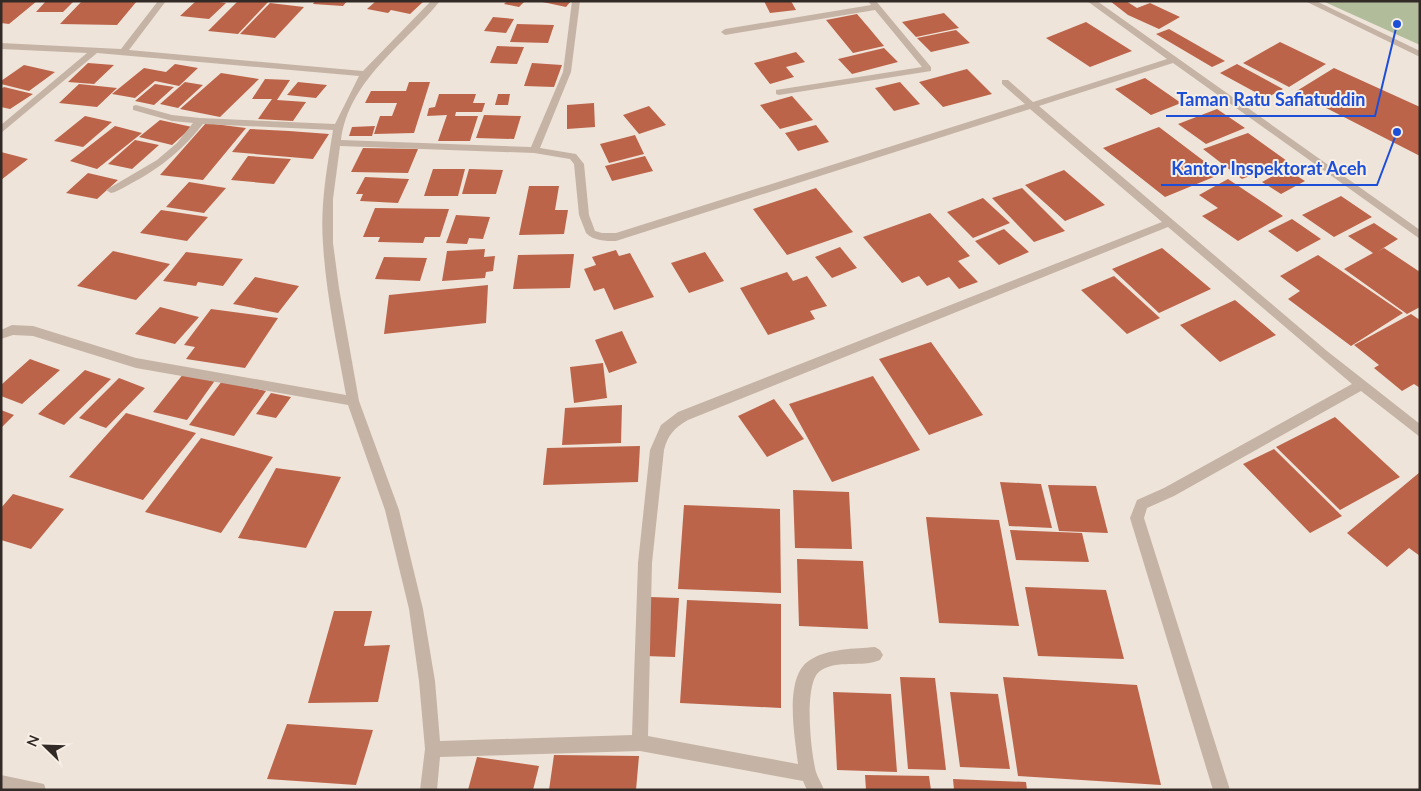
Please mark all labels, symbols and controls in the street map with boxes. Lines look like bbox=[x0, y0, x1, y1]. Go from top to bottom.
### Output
callout: Taman Ratu Safiatuddin bbox=[1166, 83, 1375, 116]
text: Taman Ratu Safiatuddin bbox=[1177, 88, 1365, 110]
callout: Kantor Inspektorat Aceh bbox=[1161, 152, 1377, 185]
text: Kantor Inspektorat Aceh bbox=[1171, 157, 1367, 179]
north arrow bbox=[20, 721, 70, 771]
text: N bbox=[23, 732, 43, 749]

